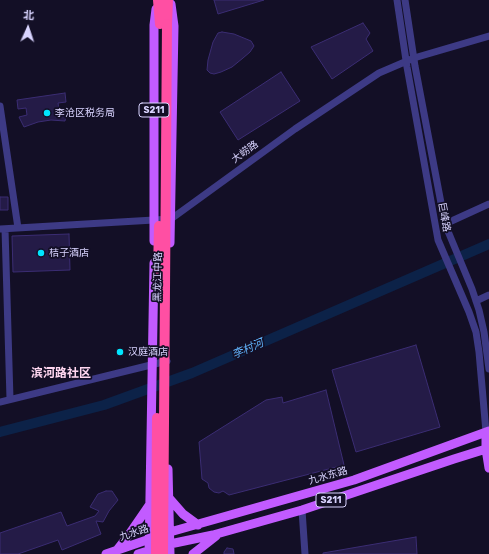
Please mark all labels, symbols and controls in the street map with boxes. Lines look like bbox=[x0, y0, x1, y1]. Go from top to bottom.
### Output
north arrow bbox=[8, 8, 48, 48]
text: 北 bbox=[23, 9, 34, 22]
road number: S211 bbox=[139, 103, 169, 117]
place label: 李沧区税务局 bbox=[55, 107, 115, 119]
marker: 李沧区税务局 bbox=[42, 108, 52, 118]
street label: 大崂路 bbox=[229, 138, 261, 166]
street label: 巨峰路 bbox=[435, 201, 453, 233]
place label: 桔子酒店 bbox=[49, 247, 89, 259]
marker: 桔子酒店 bbox=[36, 248, 46, 258]
street label: 黑龙江中路 bbox=[152, 252, 164, 302]
water label: 李村河 bbox=[230, 336, 266, 362]
place label: 汉庭酒店 bbox=[128, 346, 168, 358]
marker: 汉庭酒店 bbox=[115, 347, 125, 357]
district label: 滨河路社区 bbox=[31, 367, 91, 381]
street label: 九水东路 bbox=[307, 465, 349, 487]
road number: S211 bbox=[316, 493, 346, 507]
street label: 九水路 bbox=[118, 523, 150, 543]

